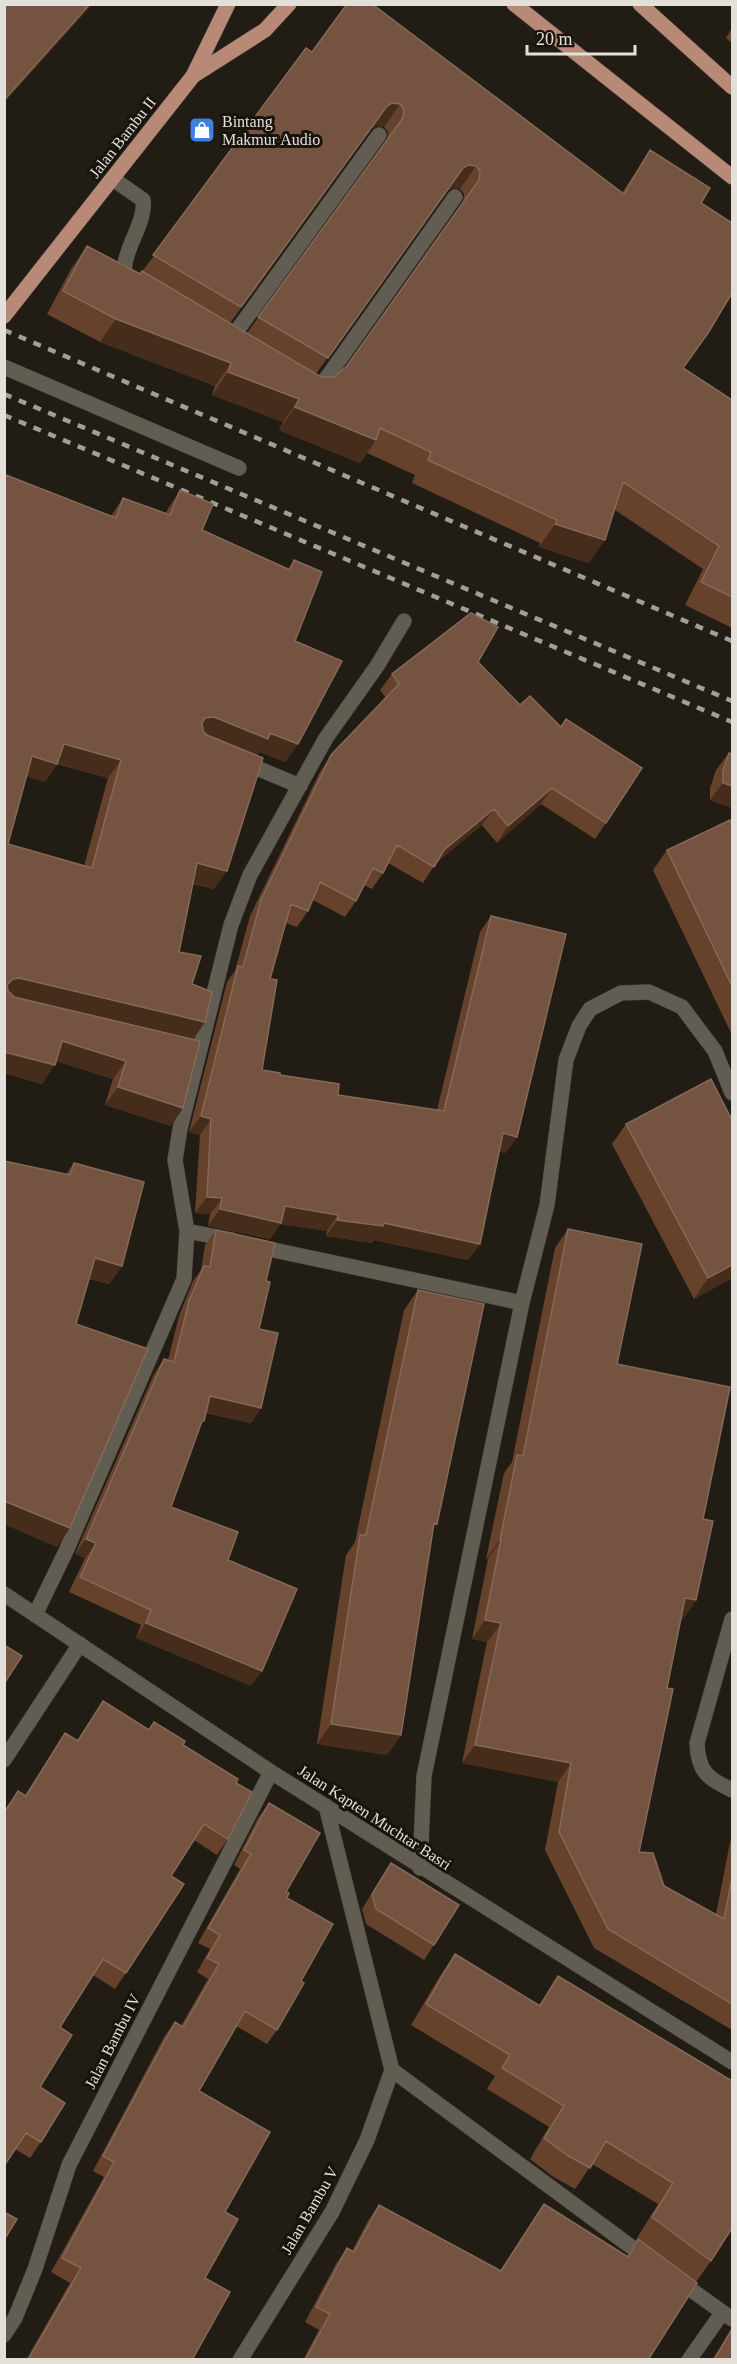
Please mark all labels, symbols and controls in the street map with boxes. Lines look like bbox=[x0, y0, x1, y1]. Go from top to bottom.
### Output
scale bar bbox=[527, 18, 635, 56]
text: 20 m bbox=[536, 29, 573, 49]
street label: Jalan Bambu II bbox=[86, 94, 159, 181]
place label: Bintang Makmur Audio bbox=[222, 113, 320, 148]
shop icon: Bintang Makmur Audio bbox=[187, 115, 217, 145]
street label: Jalan Kapten Muchtar Basri bbox=[294, 1762, 455, 1874]
street label: Jalan Bambu IV bbox=[81, 1991, 144, 2091]
street label: Jalan Bambu V bbox=[277, 2163, 342, 2257]

